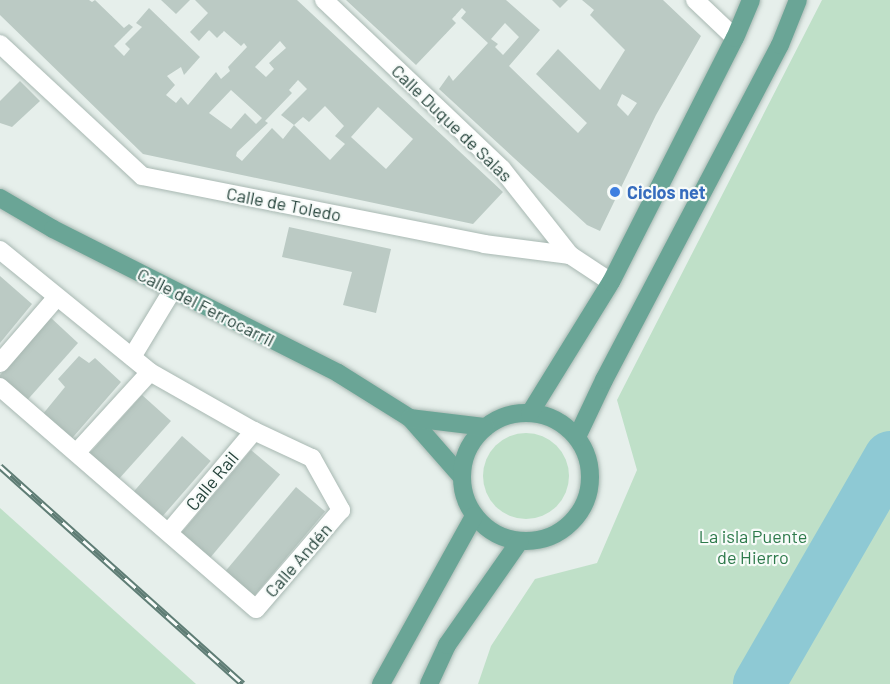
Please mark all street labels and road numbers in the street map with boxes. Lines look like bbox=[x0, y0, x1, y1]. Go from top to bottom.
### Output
street label: Calle Duque de Salas bbox=[387, 60, 517, 186]
street label: Calle de Toledo bbox=[225, 182, 343, 226]
street label: Calle del Ferrocarril bbox=[134, 263, 278, 351]
street label: Calle Rail bbox=[181, 447, 243, 515]
street label: Calle Andén bbox=[260, 519, 336, 601]

